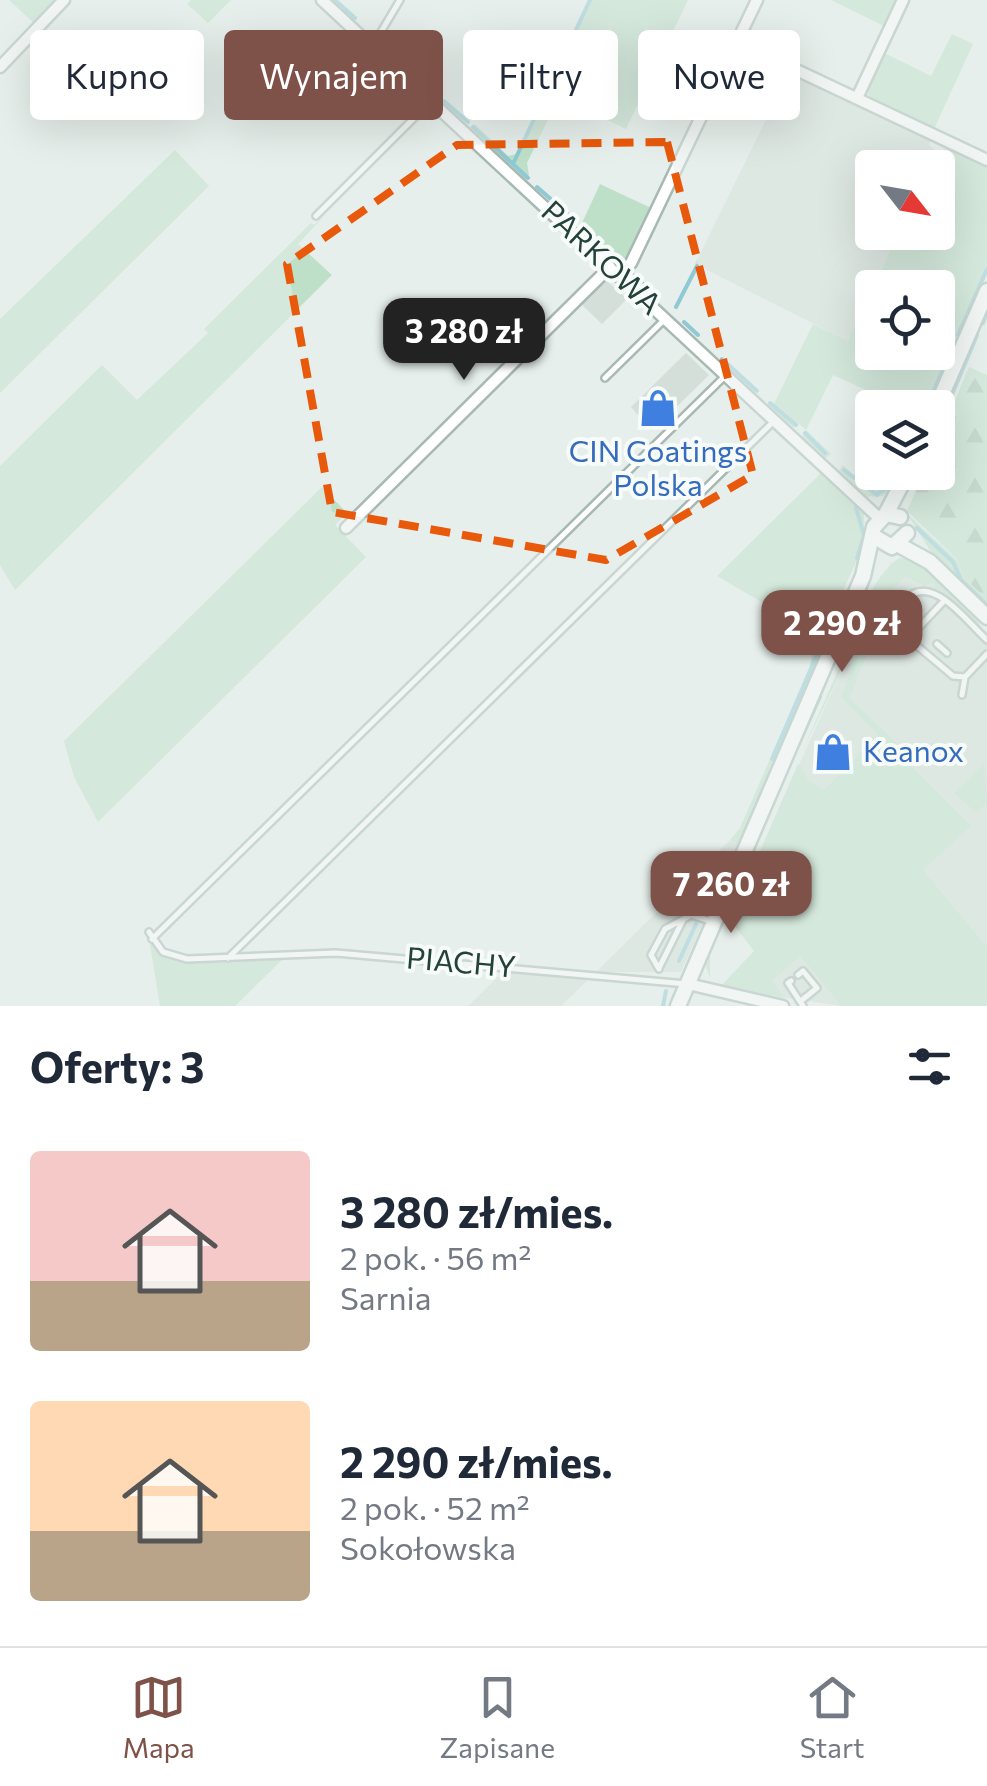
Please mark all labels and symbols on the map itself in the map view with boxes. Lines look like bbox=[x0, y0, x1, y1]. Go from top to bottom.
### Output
north arrow bbox=[855, 150, 955, 250]
street label: PARKOWA bbox=[535, 191, 670, 321]
pin: 3 280 zł bbox=[361, 298, 567, 383]
shop icon: CIN Coatings Polska bbox=[637, 387, 679, 429]
place label: CIN Coatings Polska bbox=[569, 431, 747, 502]
pin: 2 290 zł bbox=[739, 590, 945, 675]
shop icon: Keanox bbox=[812, 731, 854, 773]
place label: Keanox bbox=[863, 731, 964, 768]
pin: 7 260 zł bbox=[628, 851, 834, 936]
street label: PIACHY bbox=[405, 937, 517, 984]

